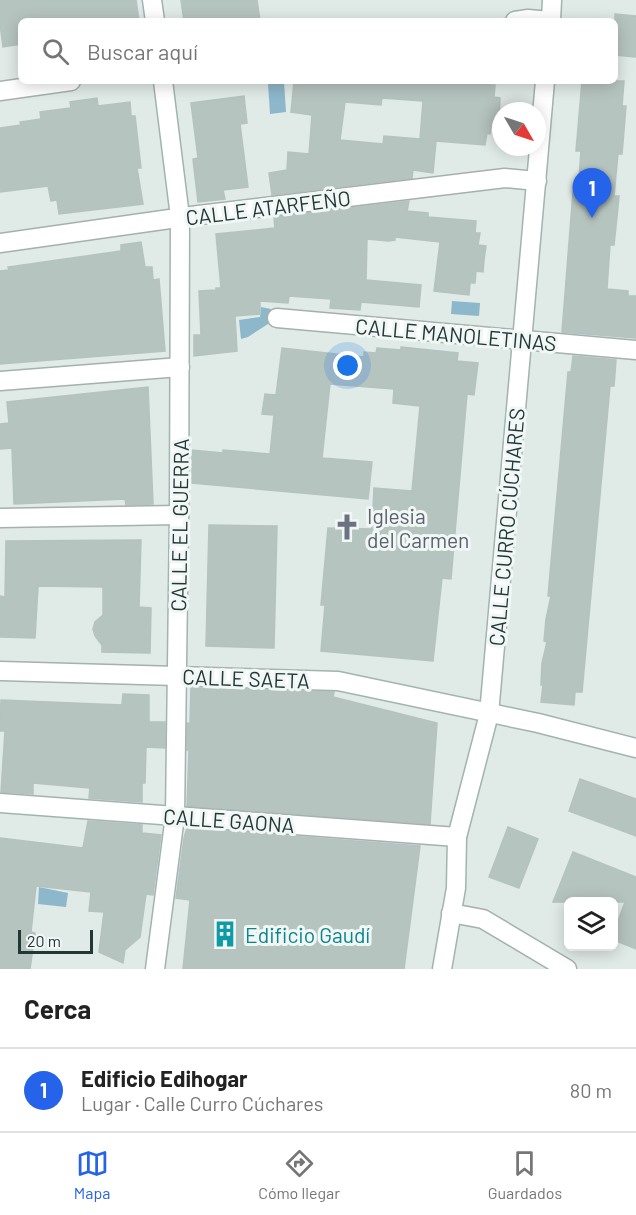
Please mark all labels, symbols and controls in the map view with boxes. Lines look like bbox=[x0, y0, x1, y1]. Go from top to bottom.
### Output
search box bbox=[18, 18, 618, 84]
icon: search bbox=[39, 35, 72, 68]
text: Buscar aquí bbox=[87, 38, 198, 64]
north arrow bbox=[492, 102, 546, 156]
pin: 1 bbox=[572, 168, 612, 218]
street label: CALLE ATARFEÑO bbox=[184, 184, 352, 230]
street label: CALLE MANOLETINAS bbox=[354, 313, 558, 355]
your location bbox=[333, 351, 362, 380]
street label: CALLE CURRO CÚCHARES bbox=[483, 407, 529, 647]
street label: CALLE EL GUERRA bbox=[165, 438, 193, 612]
place label: Iglesia del Carmen bbox=[367, 503, 469, 552]
church icon: Iglesia del Carmen bbox=[332, 512, 362, 542]
street label: CALLE SAETA bbox=[182, 663, 310, 693]
street label: CALLE GAONA bbox=[162, 803, 296, 837]
map controls bbox=[564, 897, 618, 951]
button: layers bbox=[564, 897, 618, 951]
building icon: Edificio Gaudí bbox=[210, 919, 240, 949]
place label: Edificio Gaudí bbox=[245, 922, 370, 947]
scale bar bbox=[18, 927, 93, 954]
text: 20 m bbox=[27, 931, 61, 950]
text: Cerca bbox=[24, 993, 91, 1024]
text: Edificio Edihogar bbox=[81, 1065, 248, 1091]
text: 1 bbox=[40, 1078, 47, 1102]
text: 80 m bbox=[570, 1078, 612, 1102]
text: Lugar · Calle Curro Cúchares bbox=[81, 1091, 323, 1115]
tab: Mapa bbox=[74, 1147, 110, 1202]
tab: Cómo llegar bbox=[258, 1147, 340, 1202]
tab: Guardados bbox=[488, 1147, 562, 1202]

